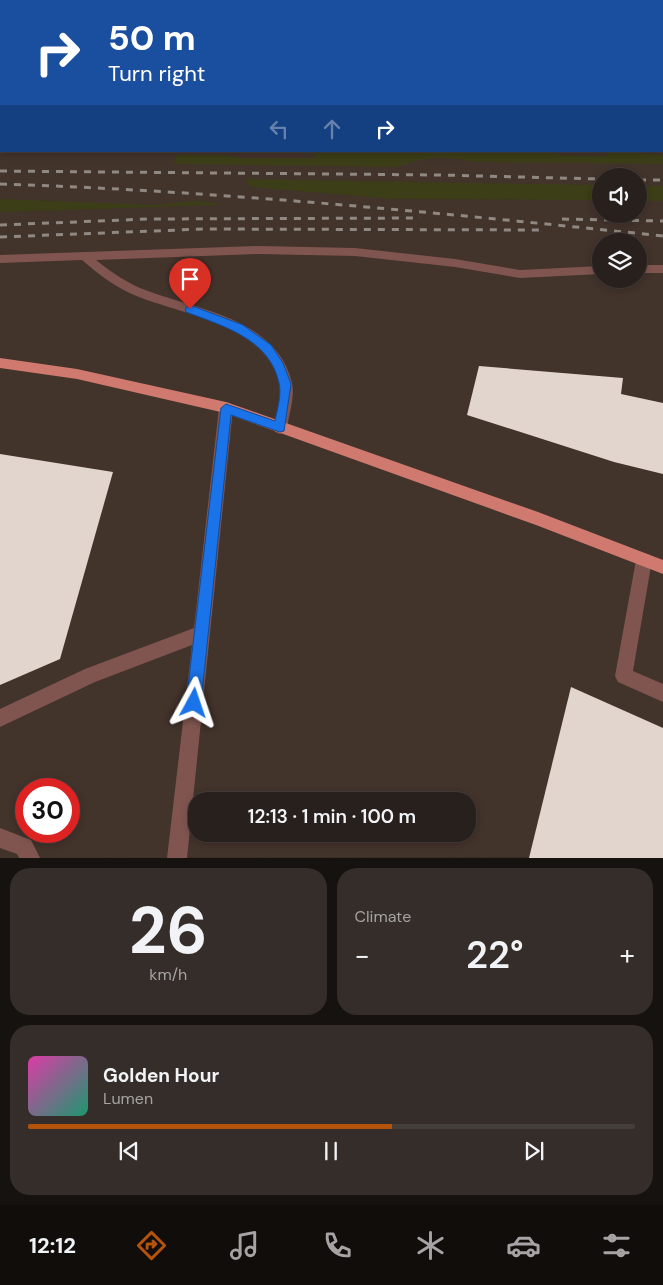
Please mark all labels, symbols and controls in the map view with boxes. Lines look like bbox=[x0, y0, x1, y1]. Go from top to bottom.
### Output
text: 50 m bbox=[108, 15, 196, 61]
icon: right bbox=[25, 20, 90, 85]
text: Turn right bbox=[108, 59, 205, 88]
icon: left bbox=[265, 115, 293, 143]
icon: ahead bbox=[318, 115, 346, 143]
icon: right bbox=[371, 115, 399, 143]
map controls bbox=[592, 168, 647, 288]
button: sound bbox=[592, 168, 647, 223]
button: layers bbox=[592, 233, 647, 288]
pin bbox=[169, 258, 211, 309]
icon: arrive bbox=[176, 265, 204, 293]
position arrow bbox=[167, 676, 219, 728]
speed limit sign: 30 bbox=[15, 778, 80, 843]
text: 12:13 · 1 min · 100 m bbox=[248, 804, 416, 829]
text: 26 bbox=[129, 889, 208, 973]
text: Climate bbox=[355, 906, 411, 927]
text: 22° bbox=[466, 930, 523, 980]
text: − bbox=[355, 937, 370, 974]
text: + bbox=[620, 937, 635, 974]
text: km/h bbox=[149, 964, 187, 985]
text: Golden Hour bbox=[103, 1063, 219, 1088]
text: Lumen bbox=[103, 1088, 153, 1109]
icon: previous bbox=[115, 1137, 143, 1165]
icon: pause bbox=[317, 1137, 345, 1165]
icon: next bbox=[520, 1137, 548, 1165]
icon: directions bbox=[134, 1228, 169, 1263]
icon: music bbox=[227, 1228, 262, 1263]
icon: phone bbox=[320, 1228, 355, 1263]
icon: climate bbox=[413, 1228, 448, 1263]
icon: car bbox=[506, 1228, 541, 1263]
icon: filters bbox=[599, 1228, 634, 1263]
text: 12:12 bbox=[29, 1231, 76, 1260]

